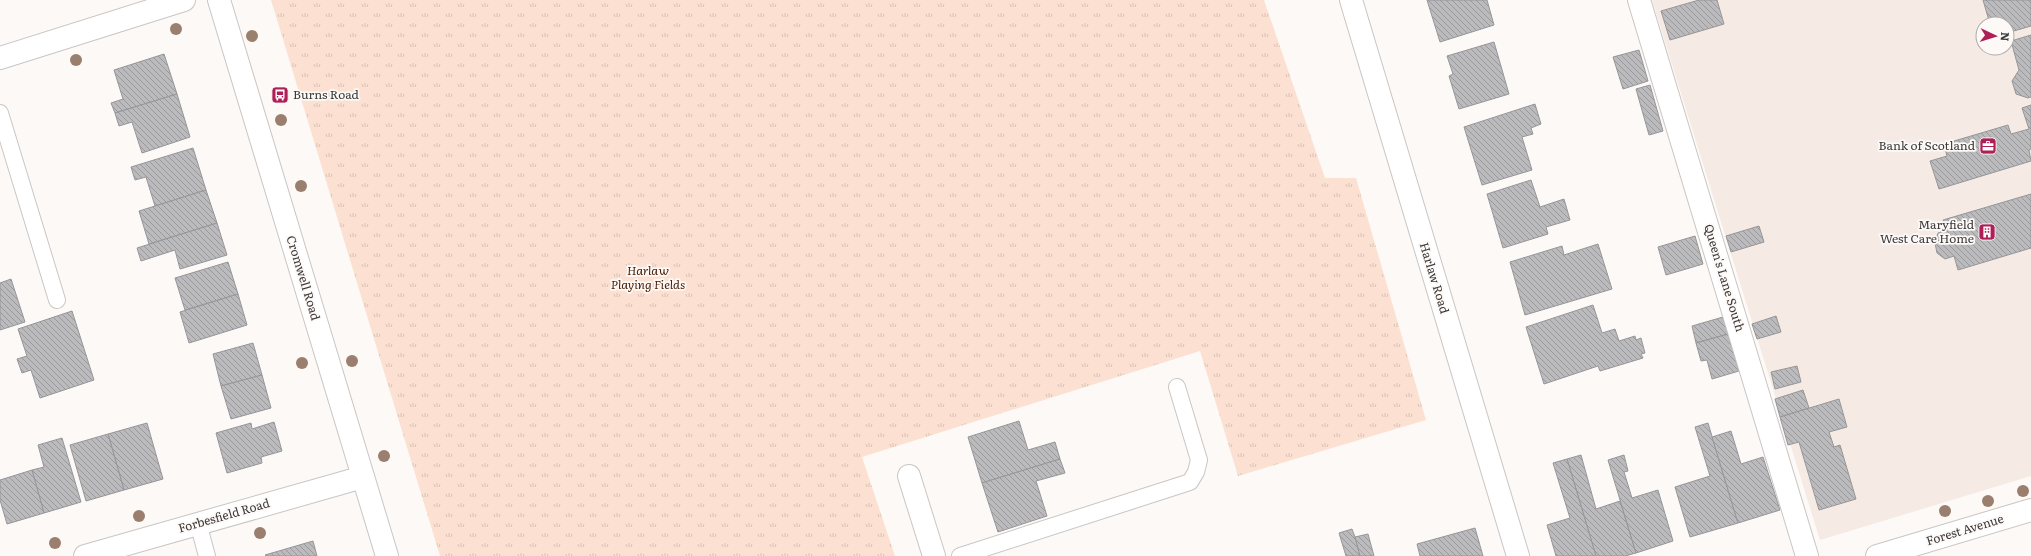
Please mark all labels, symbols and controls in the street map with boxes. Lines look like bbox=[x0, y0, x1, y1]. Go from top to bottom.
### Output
north arrow bbox=[1975, 16, 2015, 56]
text: N bbox=[1998, 32, 2014, 42]
bus stop icon: Burns Road bbox=[270, 85, 290, 105]
place label: Burns Road bbox=[293, 85, 360, 103]
place label: Bank of Scotland bbox=[1879, 136, 1976, 154]
office icon: Bank of Scotland bbox=[1978, 136, 1998, 156]
place label: Maryfield West Care Home bbox=[1880, 215, 1975, 247]
street label: Queen's Lane South bbox=[1700, 222, 1750, 334]
building icon: Maryfield West Care Home bbox=[1977, 222, 1997, 242]
street label: Cromwell Road bbox=[283, 233, 326, 323]
street label: Harlaw Road bbox=[1416, 240, 1455, 316]
park label: Harlaw Playing Fields bbox=[611, 261, 685, 293]
street label: Forbesfield Road bbox=[176, 493, 272, 537]
street label: Forest Avenue bbox=[1924, 509, 2006, 549]

